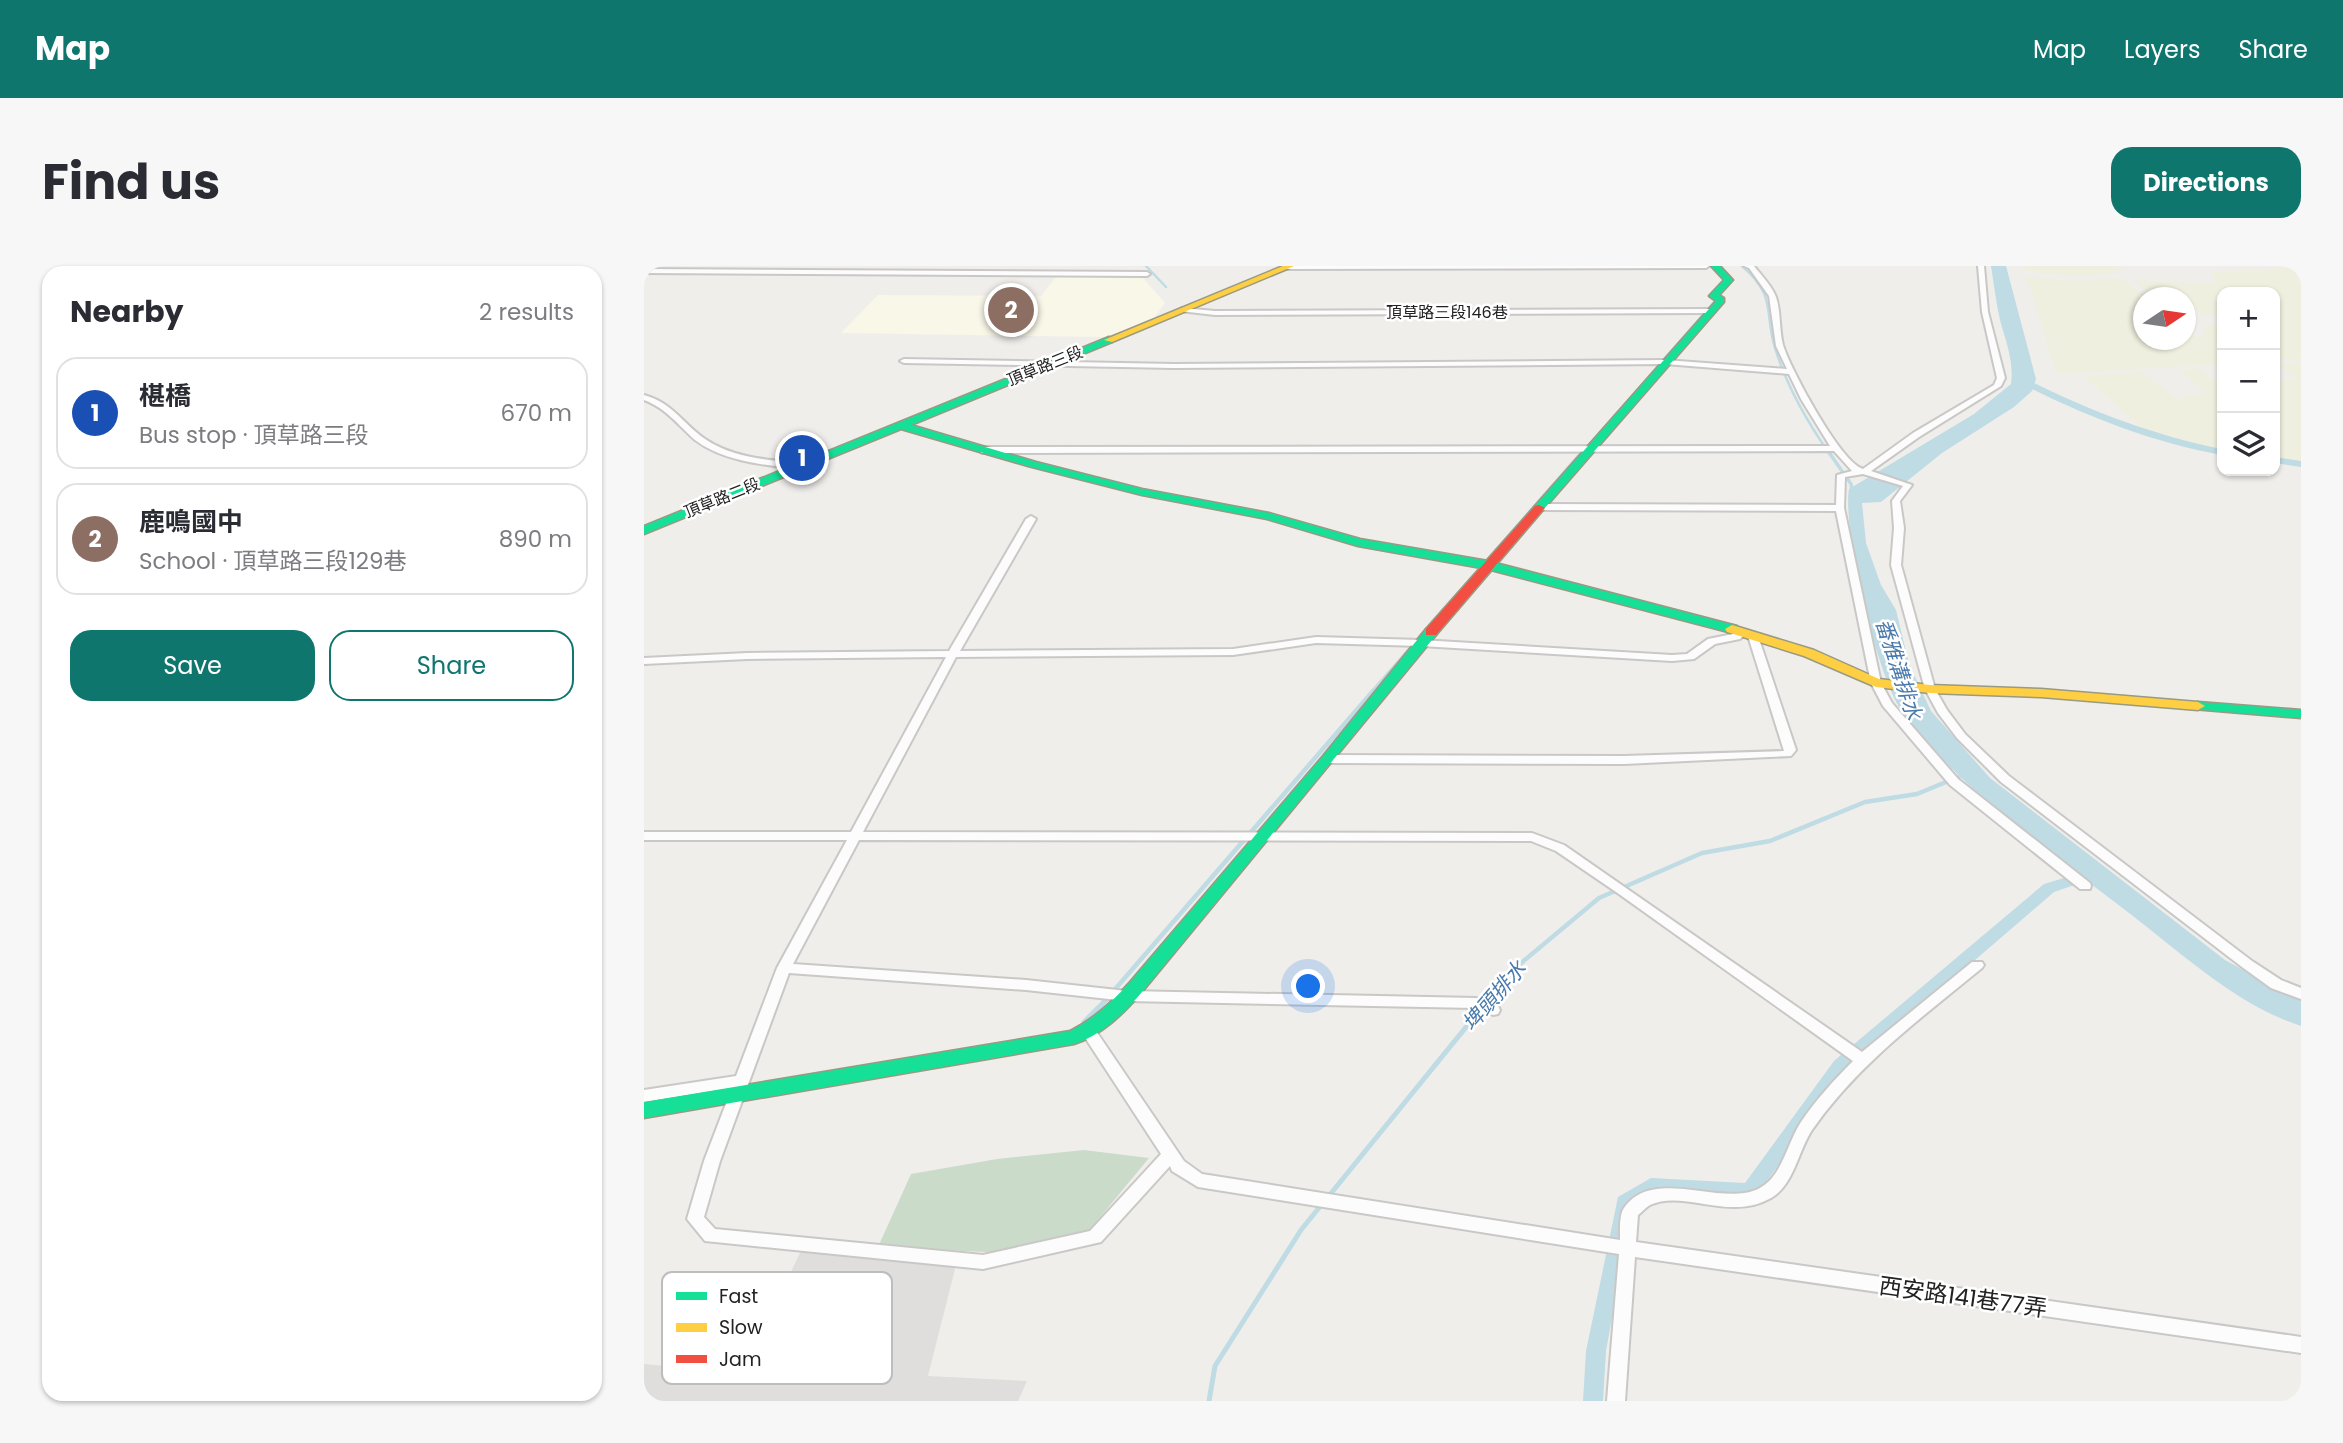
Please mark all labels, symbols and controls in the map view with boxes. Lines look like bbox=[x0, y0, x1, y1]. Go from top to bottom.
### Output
text: Map bbox=[35, 25, 110, 72]
text: Map bbox=[2033, 33, 2086, 66]
text: Layers bbox=[2124, 33, 2200, 66]
text: Share bbox=[2238, 33, 2308, 66]
button: Directions bbox=[2111, 147, 2301, 218]
text: Find us bbox=[42, 148, 220, 216]
pin: 2 bbox=[988, 284, 1034, 336]
north arrow bbox=[2133, 287, 2196, 350]
map controls bbox=[2217, 287, 2280, 476]
button: + bbox=[2217, 287, 2280, 350]
text: Nearby bbox=[70, 290, 184, 333]
text: 2 results bbox=[479, 296, 574, 328]
street label: 頂草路三段146巷 bbox=[1386, 301, 1508, 324]
street label: 頂草路三段 bbox=[1004, 340, 1086, 392]
button: − bbox=[2217, 350, 2280, 413]
text: 椹橋 bbox=[139, 378, 191, 414]
text: 1 bbox=[91, 397, 99, 429]
text: 670 m bbox=[501, 397, 572, 429]
button: layers bbox=[2217, 413, 2280, 476]
text: Bus stop · 頂草路三段 bbox=[139, 419, 369, 451]
pin: 1 bbox=[779, 432, 825, 484]
street label: 頂草路二段 bbox=[681, 472, 763, 524]
text: 鹿鳴國中 bbox=[139, 504, 243, 540]
text: 2 bbox=[88, 523, 102, 555]
text: 890 m bbox=[499, 523, 572, 555]
text: School · 頂草路三段129巷 bbox=[139, 545, 407, 577]
water label: 番雅溝排水 bbox=[1869, 615, 1929, 724]
button: Save bbox=[70, 630, 315, 701]
button: Share bbox=[329, 630, 574, 701]
water label: 埤頭排水 bbox=[1456, 954, 1533, 1037]
your location bbox=[1291, 969, 1325, 1003]
street label: 西安路141巷77弄 bbox=[1877, 1269, 2049, 1325]
legend bbox=[662, 1272, 892, 1384]
text: Fast bbox=[719, 1283, 758, 1310]
text: Slow bbox=[719, 1314, 763, 1341]
text: Jam bbox=[719, 1346, 761, 1373]

